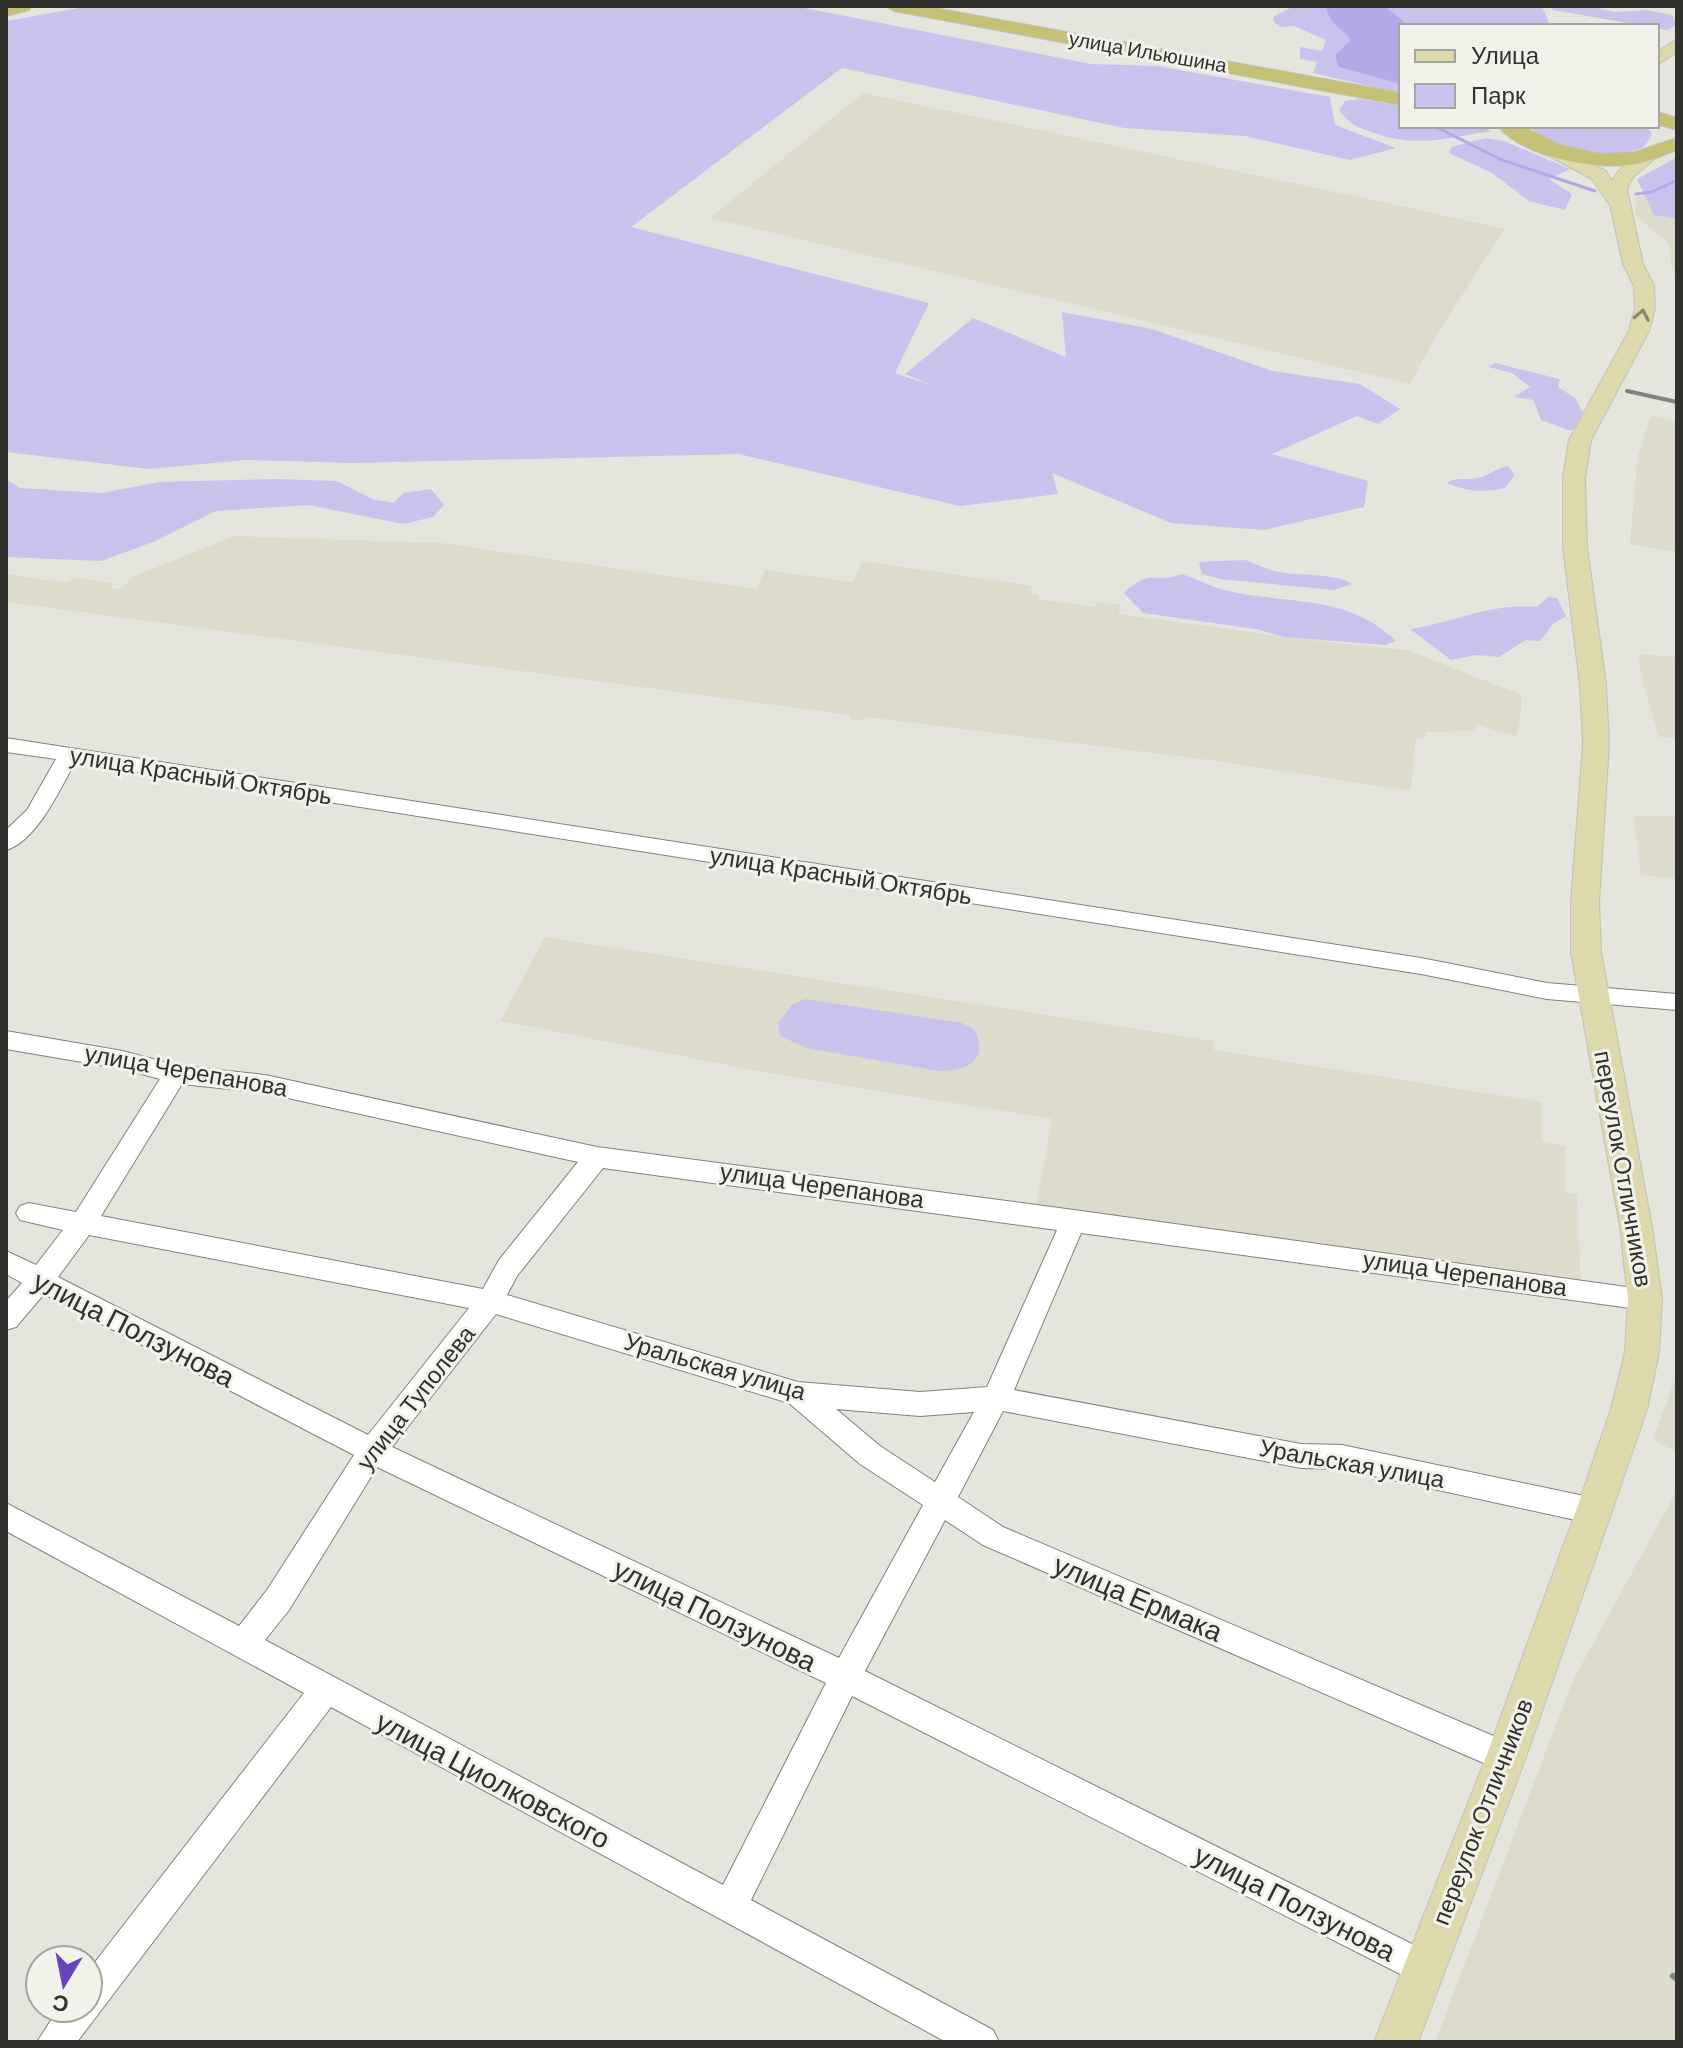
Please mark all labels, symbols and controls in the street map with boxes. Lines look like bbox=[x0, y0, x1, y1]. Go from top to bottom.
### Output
legend bbox=[1399, 24, 1659, 128]
street label: улица Ильюшина bbox=[1067, 25, 1230, 77]
text: Улица bbox=[1471, 40, 1540, 69]
text: Парк bbox=[1471, 80, 1526, 109]
one-way arrow bbox=[1633, 308, 1650, 322]
street label: улица Красный Октябрь bbox=[68, 739, 334, 810]
street label: улица Красный Октябрь bbox=[708, 839, 974, 910]
street label: улица Черепанова bbox=[83, 1037, 291, 1102]
street label: переулок Отличников bbox=[1589, 1048, 1660, 1289]
street label: улица Черепанова bbox=[718, 1156, 927, 1213]
street label: улица Черепанова bbox=[1361, 1244, 1570, 1301]
street label: улица Ползунова bbox=[28, 1263, 241, 1394]
street label: улица Туполева bbox=[349, 1319, 481, 1475]
street label: Уральская улица bbox=[621, 1326, 810, 1406]
street label: Уральская улица bbox=[1257, 1432, 1448, 1493]
street label: улица Ермака bbox=[1049, 1546, 1228, 1648]
street label: улица Ползунова bbox=[608, 1550, 823, 1678]
street label: переулок Отличников bbox=[1425, 1694, 1538, 1929]
street label: улица Циолковского bbox=[371, 1703, 616, 1855]
street label: улица Ползунова bbox=[1189, 1837, 1402, 1968]
north arrow bbox=[24, 1944, 104, 2024]
text: С bbox=[50, 1990, 70, 2019]

